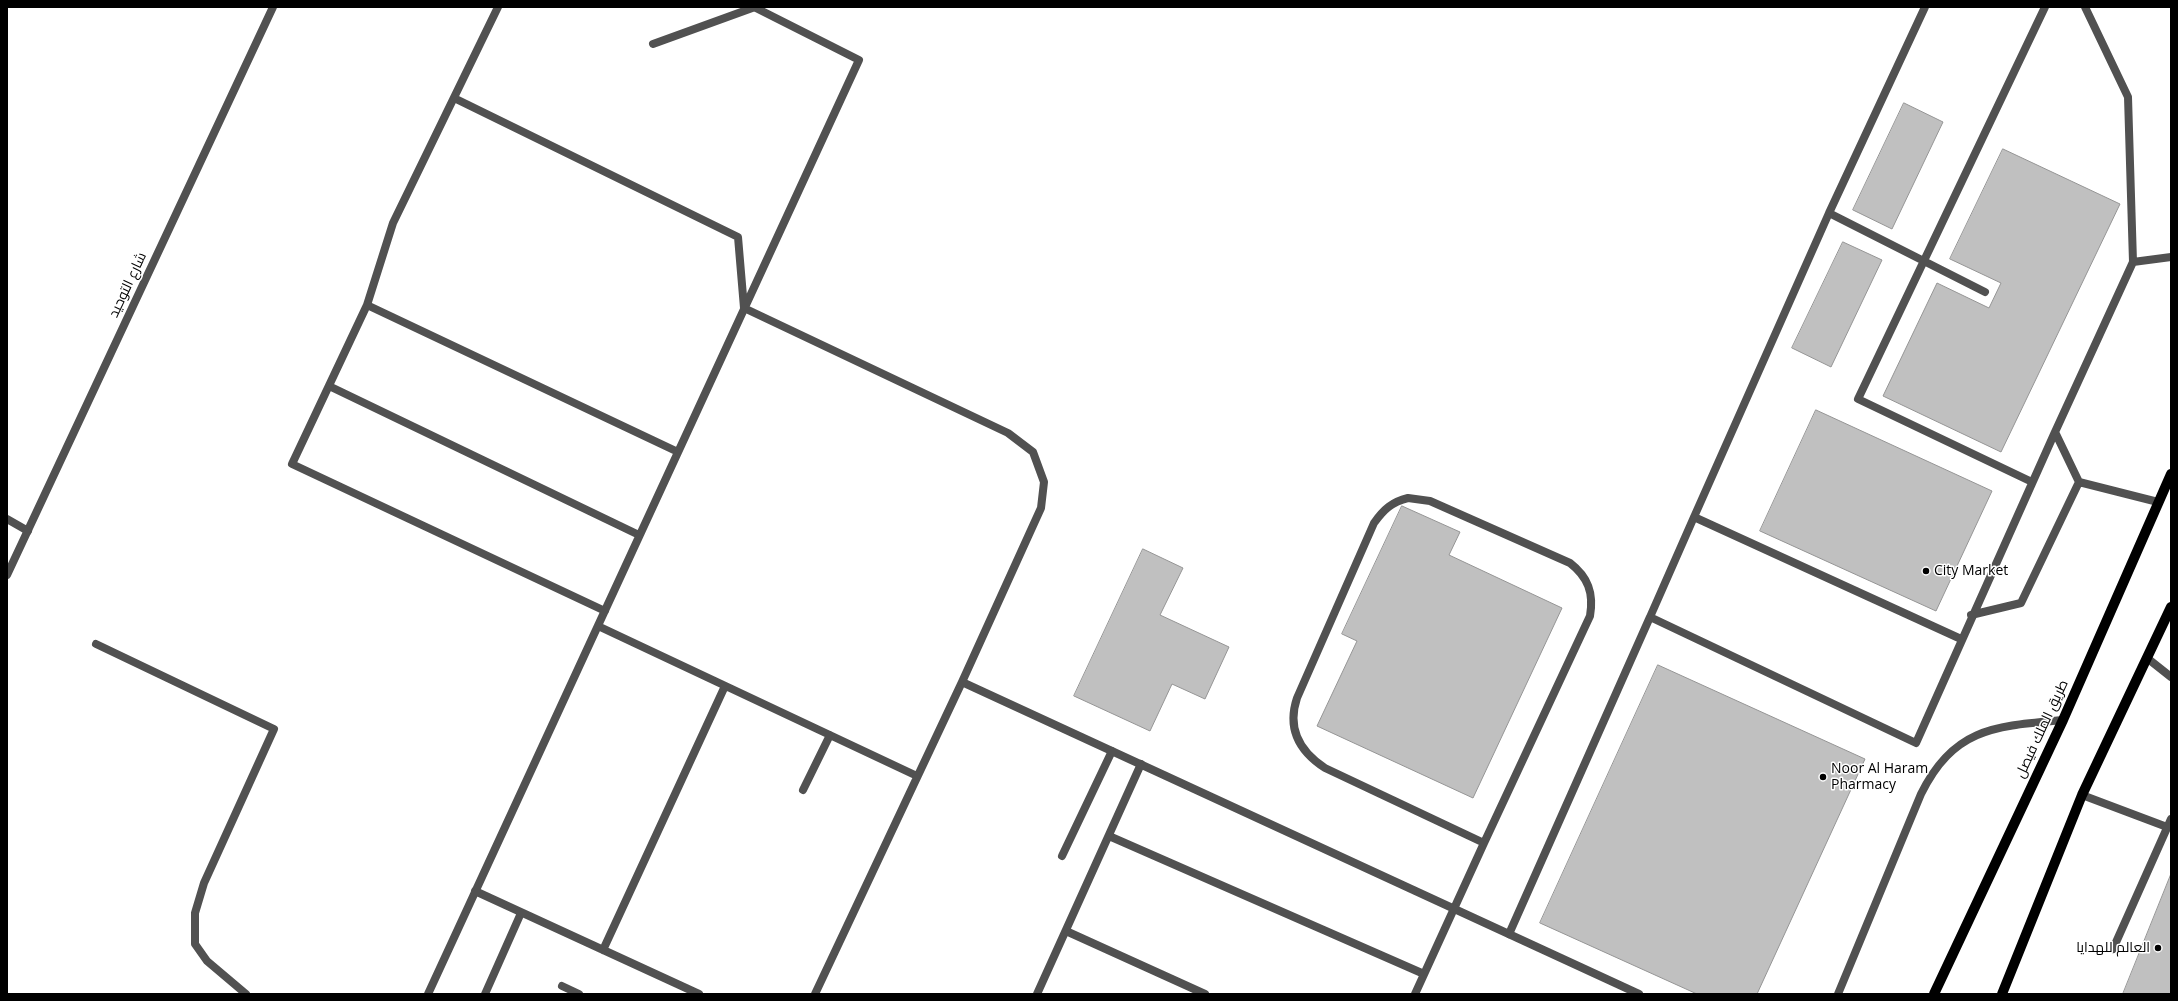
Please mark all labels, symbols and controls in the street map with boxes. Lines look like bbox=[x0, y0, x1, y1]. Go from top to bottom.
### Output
street label: شارع التوحيد bbox=[106, 250, 150, 320]
place label: City Market bbox=[1934, 563, 2008, 579]
marker: City Market bbox=[1921, 566, 1931, 576]
street label: طريق الملك فيصل bbox=[2012, 677, 2072, 781]
place label: Noor Al Haram Pharmacy bbox=[1831, 761, 1928, 794]
marker: Noor Al Haram Pharmacy bbox=[1818, 772, 1828, 782]
place label: العالم للهدايا bbox=[2076, 940, 2150, 956]
marker: العالم للهدايا bbox=[2153, 943, 2163, 953]

